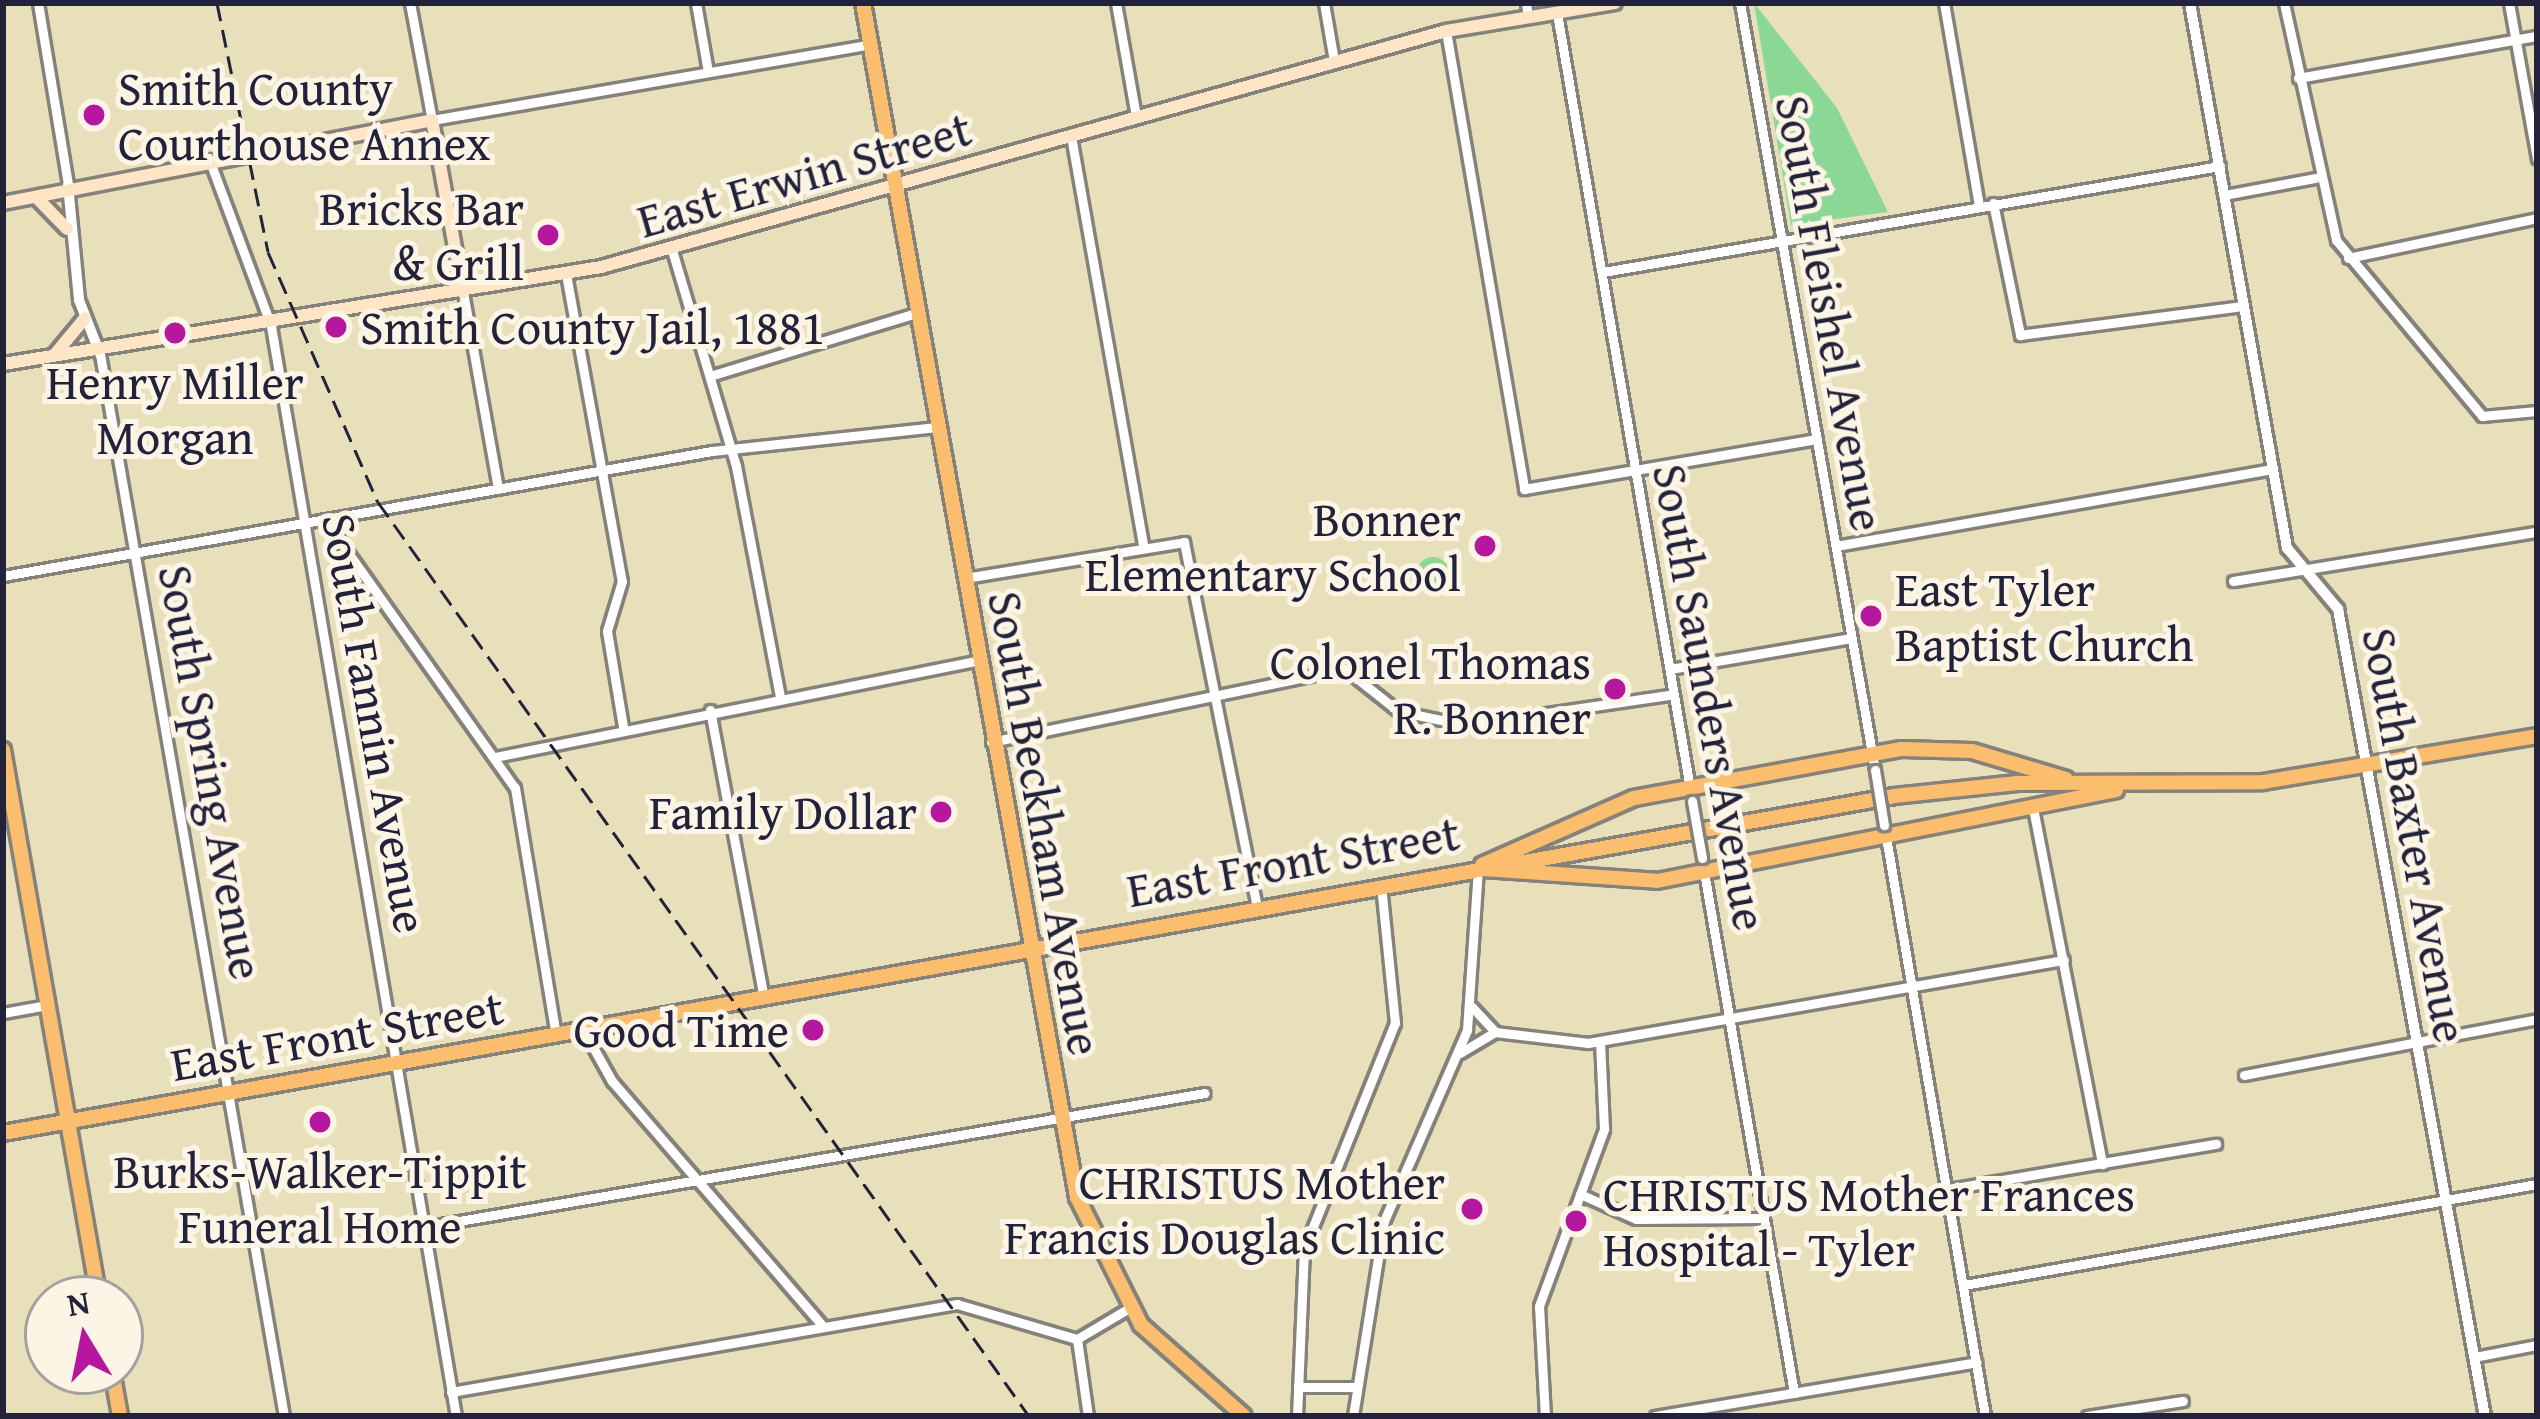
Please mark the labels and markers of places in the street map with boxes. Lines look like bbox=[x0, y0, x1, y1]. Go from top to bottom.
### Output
place label: Smith County Courthouse Annex bbox=[118, 58, 490, 171]
marker: Smith County Courthouse Annex bbox=[81, 102, 107, 128]
place label: Bricks Bar & Grill bbox=[319, 178, 524, 291]
marker: Bricks Bar & Grill bbox=[535, 222, 561, 248]
place label: Smith County Jail, 1881 bbox=[360, 298, 825, 356]
marker: Smith County Jail, 1881 bbox=[323, 314, 349, 340]
marker: Henry Miller Morgan bbox=[162, 320, 188, 346]
place label: Henry Miller Morgan bbox=[46, 352, 304, 465]
place label: Bonner Elementary School bbox=[1085, 489, 1461, 602]
marker: Bonner Elementary School bbox=[1472, 533, 1498, 559]
place label: East Tyler Baptist Church bbox=[1895, 559, 2193, 672]
marker: East Tyler Baptist Church bbox=[1858, 603, 1884, 629]
place label: Colonel Thomas R. Bonner bbox=[1270, 632, 1591, 745]
marker: Colonel Thomas R. Bonner bbox=[1602, 676, 1628, 702]
place label: Family Dollar bbox=[649, 783, 917, 841]
marker: Family Dollar bbox=[928, 799, 954, 825]
place label: Good Time bbox=[573, 1001, 789, 1059]
marker: Good Time bbox=[800, 1017, 826, 1043]
marker: Burks-Walker-Tippit Funeral Home bbox=[307, 1109, 333, 1135]
place label: Burks-Walker-Tippit Funeral Home bbox=[114, 1141, 526, 1254]
place label: CHRISTUS Mother Francis Douglas Clinic bbox=[1004, 1152, 1445, 1265]
place label: CHRISTUS Mother Frances Hospital - Tyler bbox=[1603, 1164, 2135, 1277]
marker: CHRISTUS Mother Francis Douglas Clinic bbox=[1456, 1193, 1488, 1225]
marker: CHRISTUS Mother Frances Hospital - Tyler bbox=[1560, 1205, 1592, 1237]

